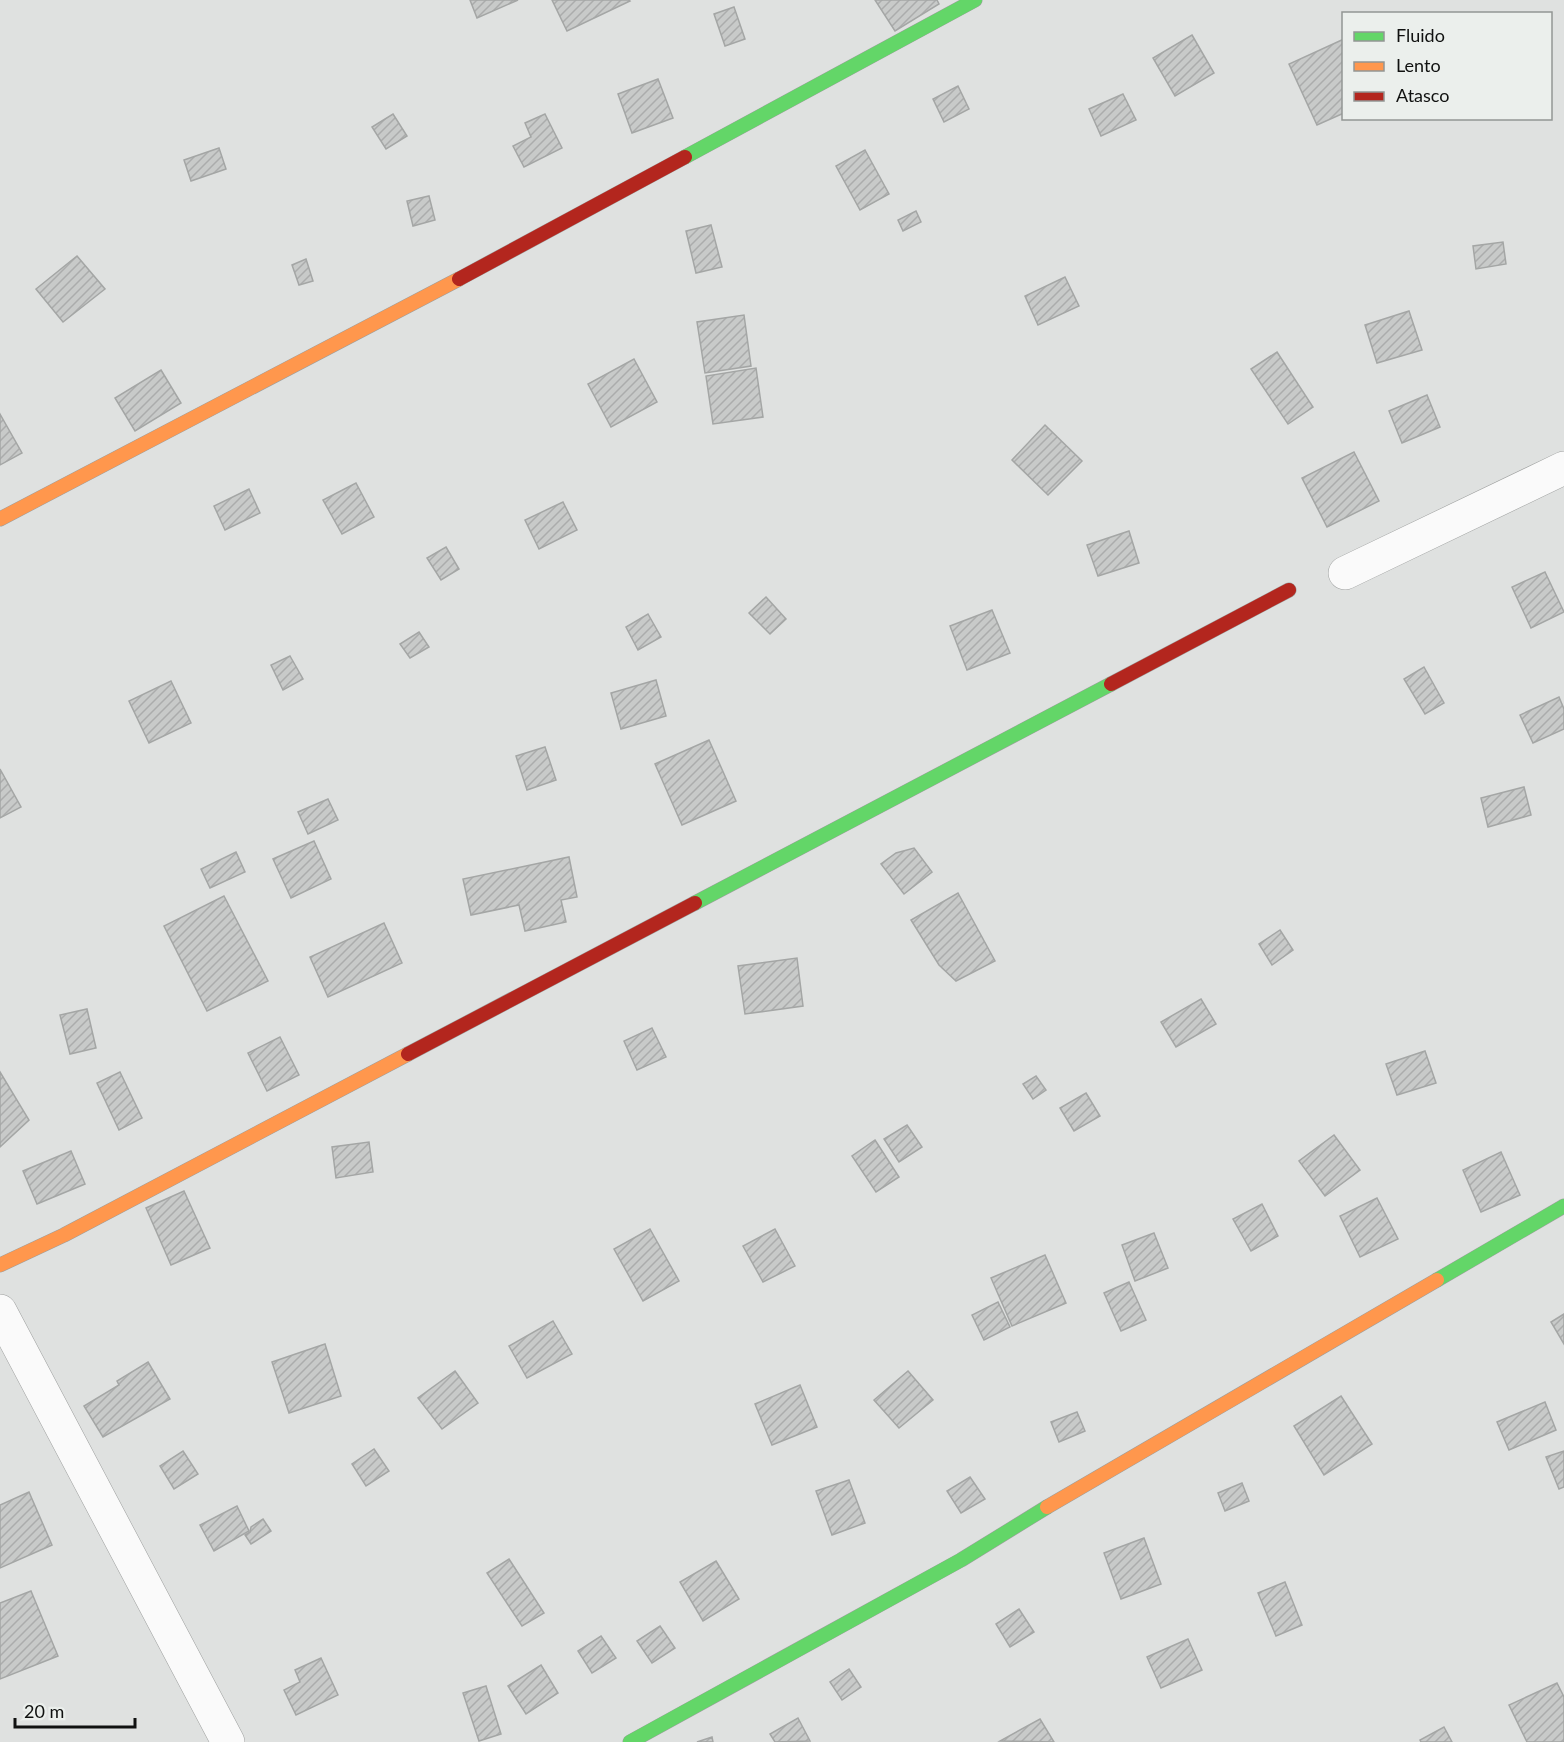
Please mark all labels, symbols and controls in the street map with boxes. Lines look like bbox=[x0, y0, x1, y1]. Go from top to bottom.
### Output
legend bbox=[1342, 12, 1552, 120]
text: Fluido bbox=[1396, 24, 1445, 46]
text: Lento bbox=[1396, 54, 1441, 76]
text: Atasco bbox=[1396, 84, 1449, 106]
scale bar bbox=[15, 1691, 135, 1729]
text: 20 m bbox=[24, 1700, 64, 1722]

